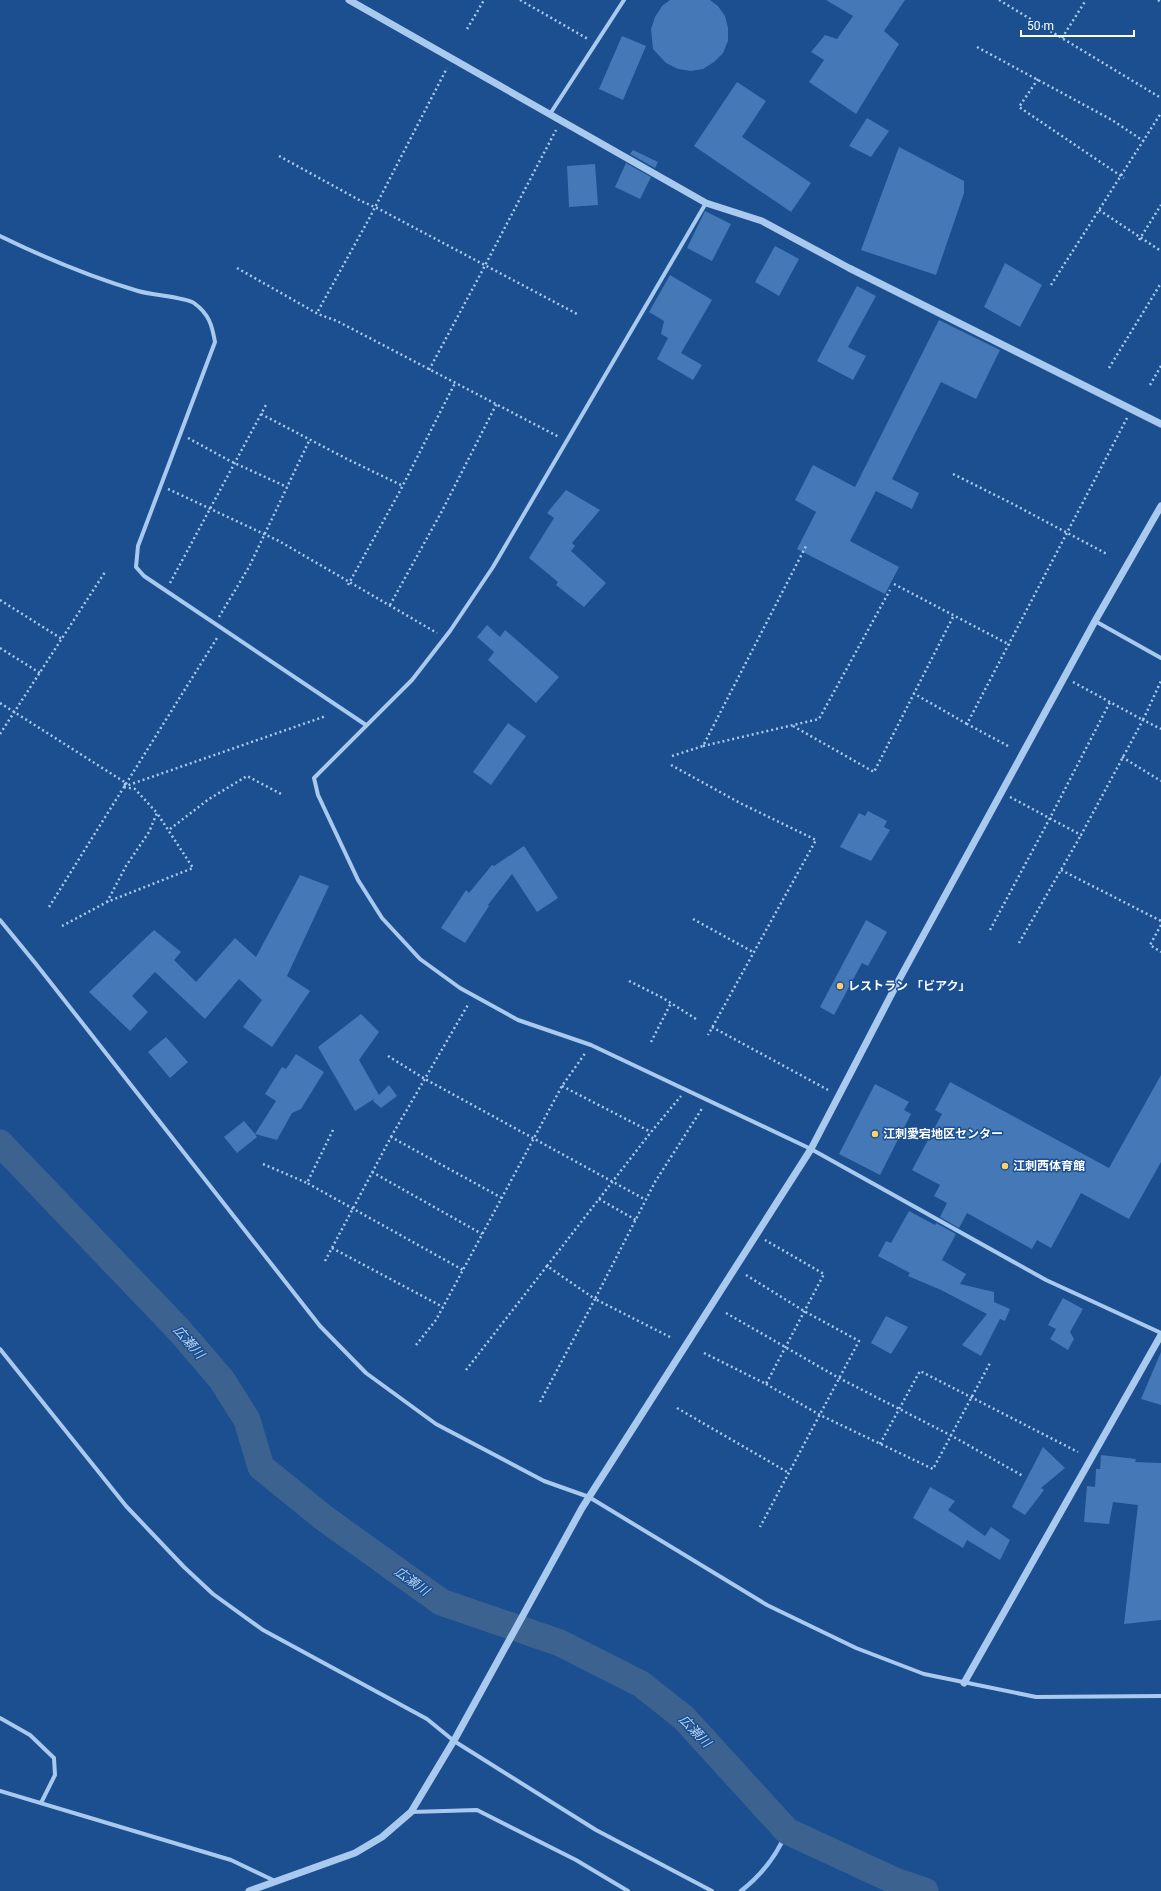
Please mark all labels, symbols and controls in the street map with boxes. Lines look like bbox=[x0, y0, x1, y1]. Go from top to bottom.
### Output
scale bar bbox=[1021, 12, 1134, 38]
text: 50 m bbox=[1027, 19, 1054, 33]
place label: レストラン 「ビアク」 bbox=[848, 979, 970, 993]
marker: レストラン 「ビアク」 bbox=[835, 981, 845, 991]
place label: 江刺愛宕地区センター bbox=[883, 1127, 1003, 1141]
marker: 江刺愛宕地区センター bbox=[870, 1129, 880, 1139]
place label: 江刺西体育館 bbox=[1013, 1159, 1085, 1173]
marker: 江刺西体育館 bbox=[1000, 1161, 1010, 1171]
water label: 広瀬川 bbox=[171, 1322, 209, 1363]
water label: 広瀬川 bbox=[392, 1563, 434, 1600]
water label: 広瀬川 bbox=[676, 1712, 715, 1752]

